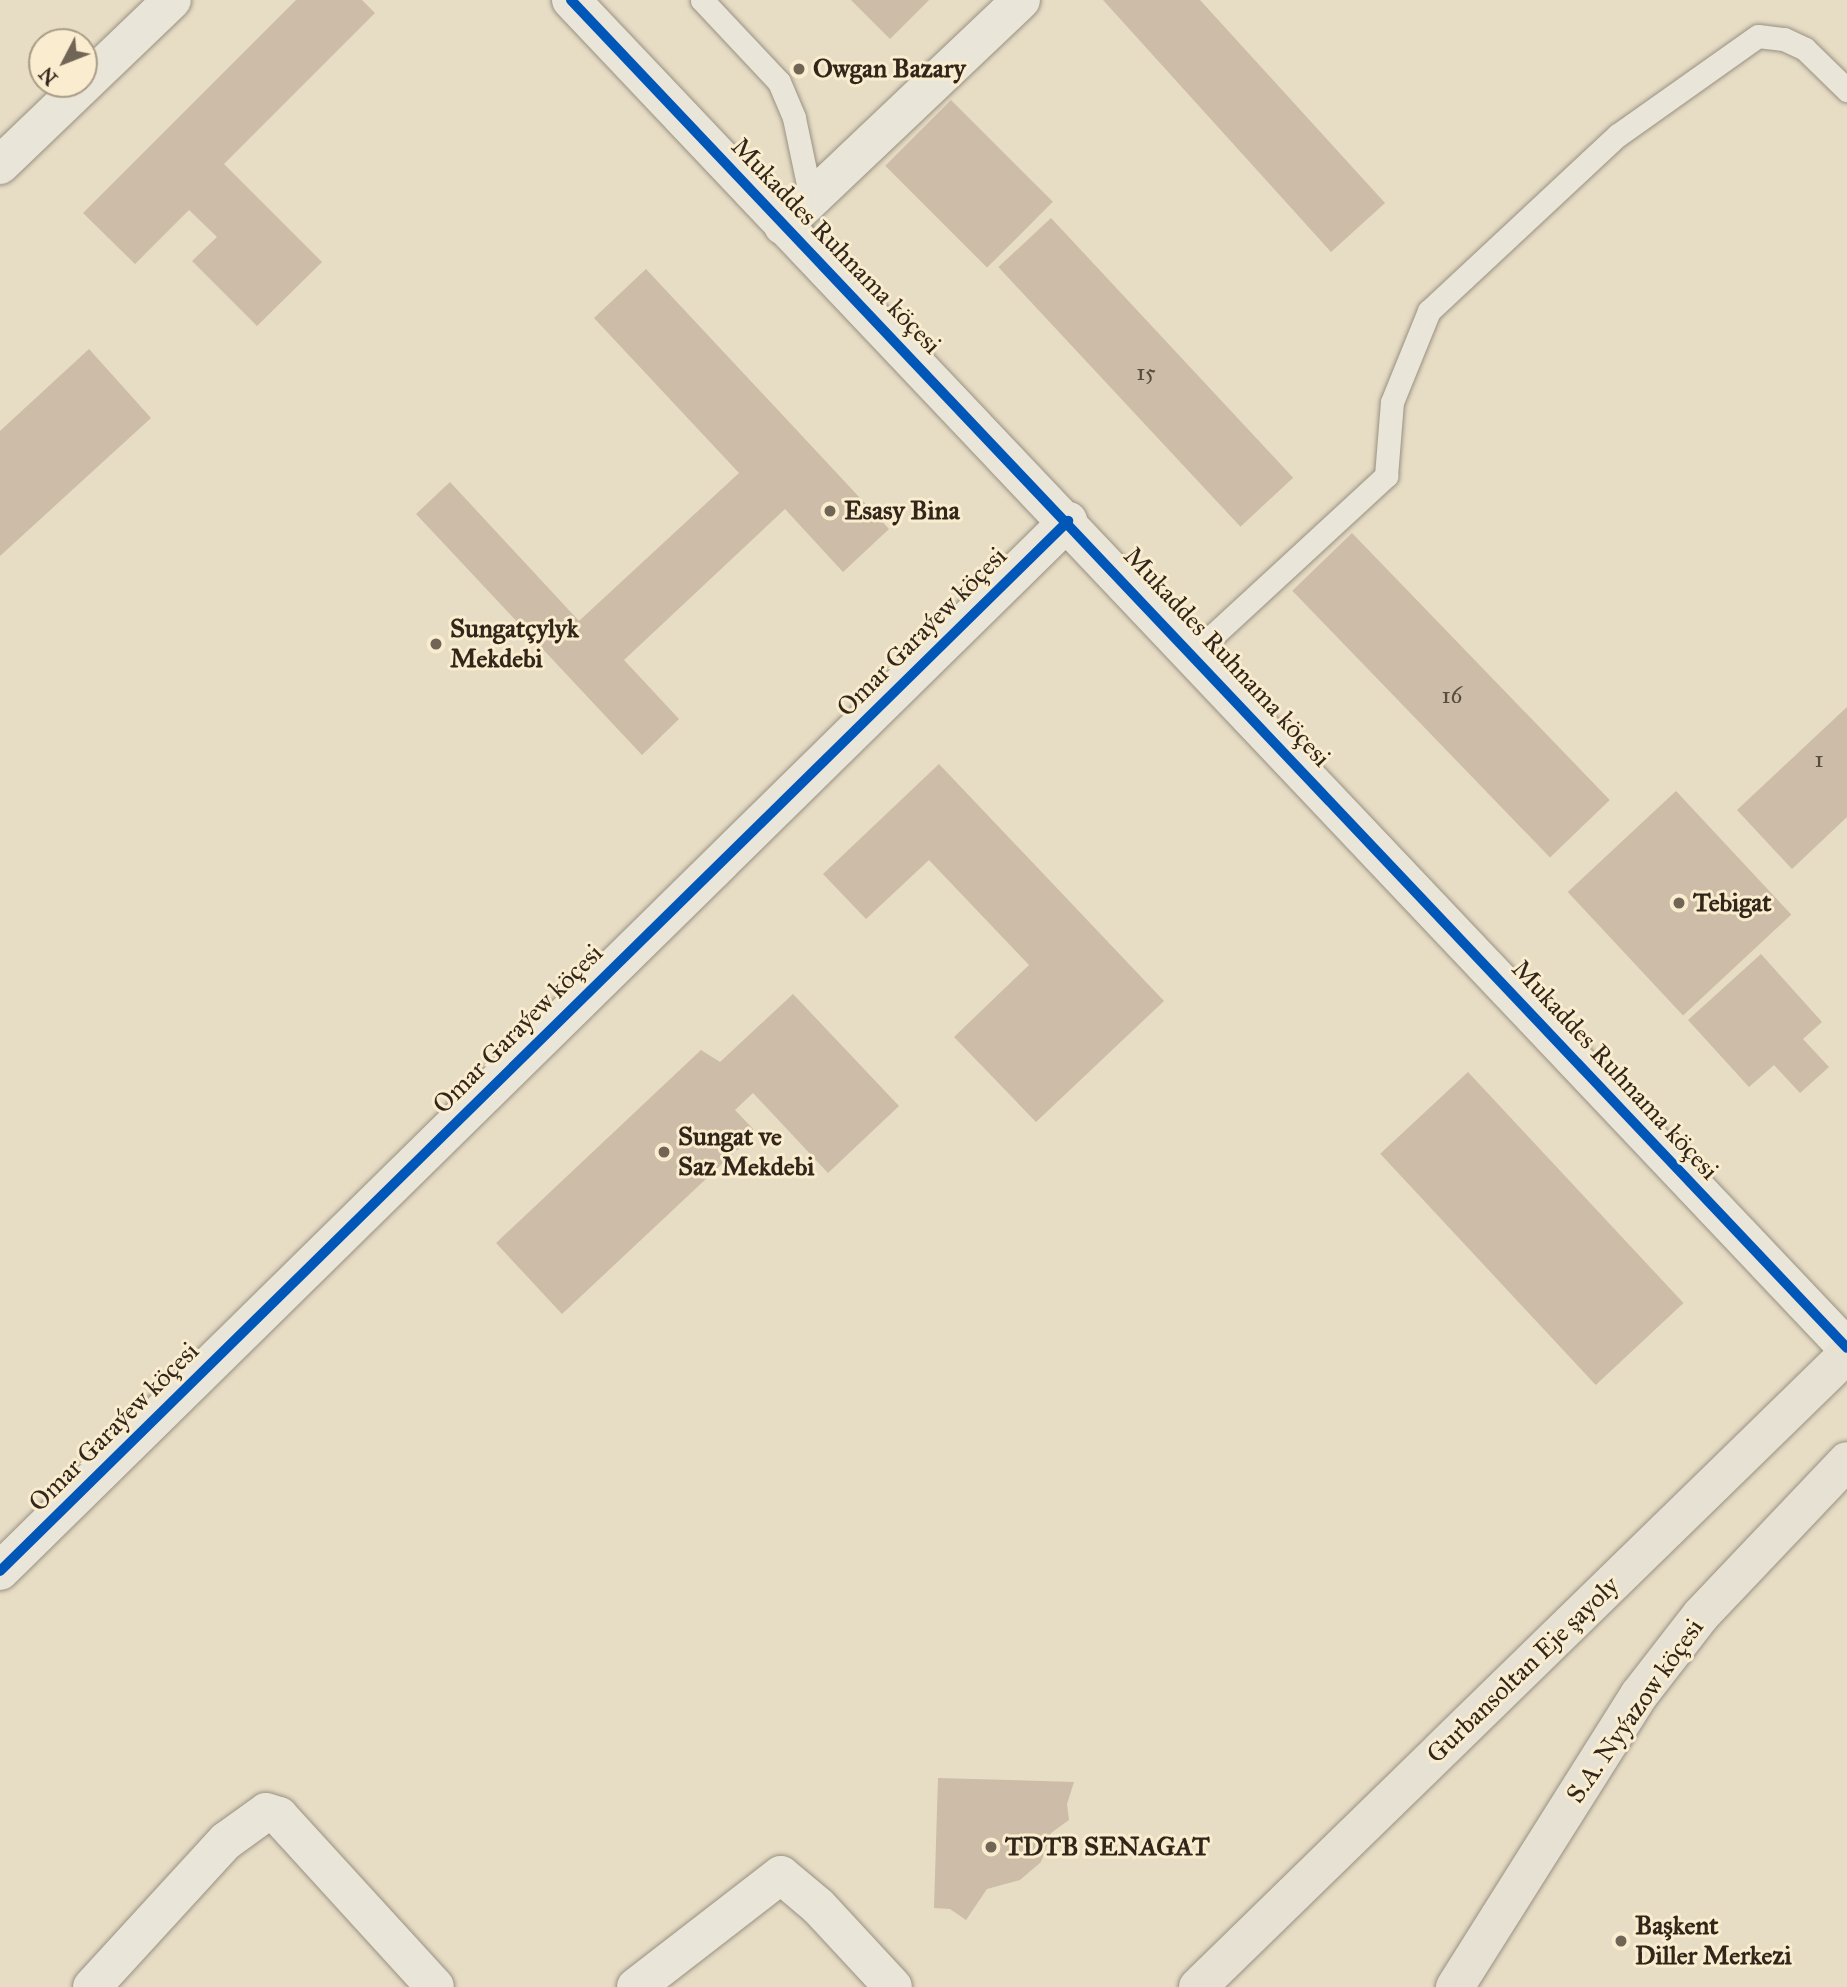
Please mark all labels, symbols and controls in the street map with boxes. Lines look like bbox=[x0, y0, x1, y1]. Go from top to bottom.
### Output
north arrow bbox=[28, 28, 98, 98]
place label: Owgan Bazary bbox=[813, 53, 966, 85]
marker: Owgan Bazary bbox=[791, 61, 807, 77]
text: N bbox=[35, 62, 62, 90]
street label: Mukaddes Ruhnama köçesi bbox=[724, 131, 948, 361]
house number: 15 bbox=[1136, 358, 1156, 386]
place label: Esasy Bina bbox=[844, 495, 960, 527]
marker: Esasy Bina bbox=[822, 503, 838, 519]
street label: Omar Garaýew köçesi bbox=[831, 541, 1013, 723]
street label: Mukaddes Ruhnama köçesi bbox=[1117, 541, 1337, 773]
place label: Sungatçylyk Mekdebi bbox=[450, 613, 579, 674]
marker: Sungatçylyk Mekdebi bbox=[428, 636, 444, 652]
house number: 16 bbox=[1442, 681, 1462, 709]
house number: 1 bbox=[1814, 745, 1824, 773]
place label: Tebigat bbox=[1693, 887, 1772, 919]
marker: Tebigat bbox=[1671, 895, 1687, 911]
street label: Omar Garaýew köçesi bbox=[427, 938, 609, 1120]
street label: Mukaddes Ruhnama köçesi bbox=[1505, 954, 1725, 1186]
place label: Sungat ve Saz Mekdebi bbox=[678, 1121, 814, 1182]
marker: Sungat ve Saz Mekdebi bbox=[656, 1144, 672, 1160]
street label: Omar Garaýew köçesi bbox=[23, 1336, 205, 1518]
street label: Gurbansoltan Eje şayoly bbox=[1420, 1570, 1626, 1770]
street label: S.A. Nyýazow köçesi bbox=[1560, 1613, 1710, 1809]
place label: TDTB SENAGAT bbox=[1005, 1831, 1210, 1863]
marker: TDTB SENAGAT bbox=[983, 1839, 999, 1855]
place label: Başkent Diller Merkezi bbox=[1635, 1910, 1792, 1972]
marker: Başkent Diller Merkezi bbox=[1613, 1933, 1629, 1949]

